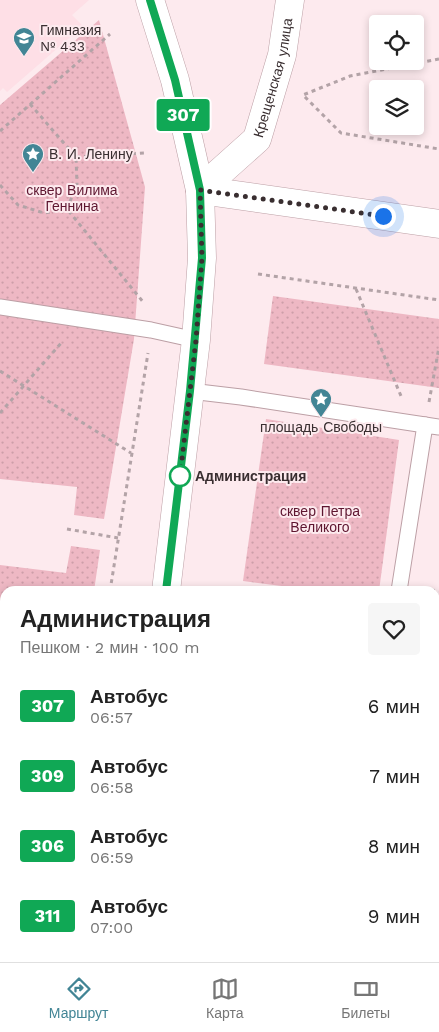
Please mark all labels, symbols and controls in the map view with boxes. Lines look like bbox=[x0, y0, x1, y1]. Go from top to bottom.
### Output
map controls bbox=[369, 15, 424, 135]
button: locate bbox=[369, 15, 424, 70]
street label: Крещенская улица bbox=[250, 17, 295, 139]
place label: Гимназия № 433 bbox=[40, 22, 101, 54]
school or university icon: Гимназия № 433 bbox=[12, 26, 36, 57]
button: layers bbox=[369, 80, 424, 135]
line badge: 307 bbox=[154, 99, 212, 131]
text: 307 bbox=[167, 104, 199, 125]
place icon: В. И. Ленину bbox=[21, 142, 45, 173]
place label: В. И. Ленину bbox=[49, 146, 133, 162]
park label: сквер Вилима Геннина bbox=[26, 182, 118, 214]
your location bbox=[371, 204, 396, 229]
place icon: площадь Свободы bbox=[309, 387, 333, 418]
place label: площадь Свободы bbox=[260, 419, 382, 435]
marker: Администрация bbox=[169, 465, 191, 487]
place label: Администрация bbox=[195, 468, 306, 484]
park label: сквер Петра Великого bbox=[280, 503, 360, 535]
button: heart bbox=[368, 603, 420, 655]
text: Администрация bbox=[20, 605, 211, 633]
text: Пешком · 2 мин · 100 m bbox=[20, 638, 199, 657]
text: Автобус bbox=[90, 685, 168, 708]
text: 307 bbox=[31, 695, 64, 716]
text: 6 мин bbox=[368, 695, 420, 718]
text: 06:57 bbox=[90, 708, 133, 727]
text: Автобус bbox=[90, 755, 168, 778]
text: 309 bbox=[31, 765, 64, 786]
text: 7 мин bbox=[369, 765, 420, 788]
text: 06:58 bbox=[90, 778, 134, 797]
text: Автобус bbox=[90, 825, 168, 848]
text: 306 bbox=[31, 835, 64, 856]
text: 8 мин bbox=[368, 835, 420, 858]
text: 06:59 bbox=[90, 848, 134, 867]
text: Автобус bbox=[90, 895, 168, 918]
text: 311 bbox=[34, 905, 61, 926]
text: 9 мин bbox=[368, 905, 420, 928]
text: 07:00 bbox=[90, 918, 133, 937]
tab: Маршрут bbox=[49, 975, 108, 1021]
tab: Карта bbox=[206, 975, 244, 1021]
tab: Билеты bbox=[341, 975, 390, 1021]

